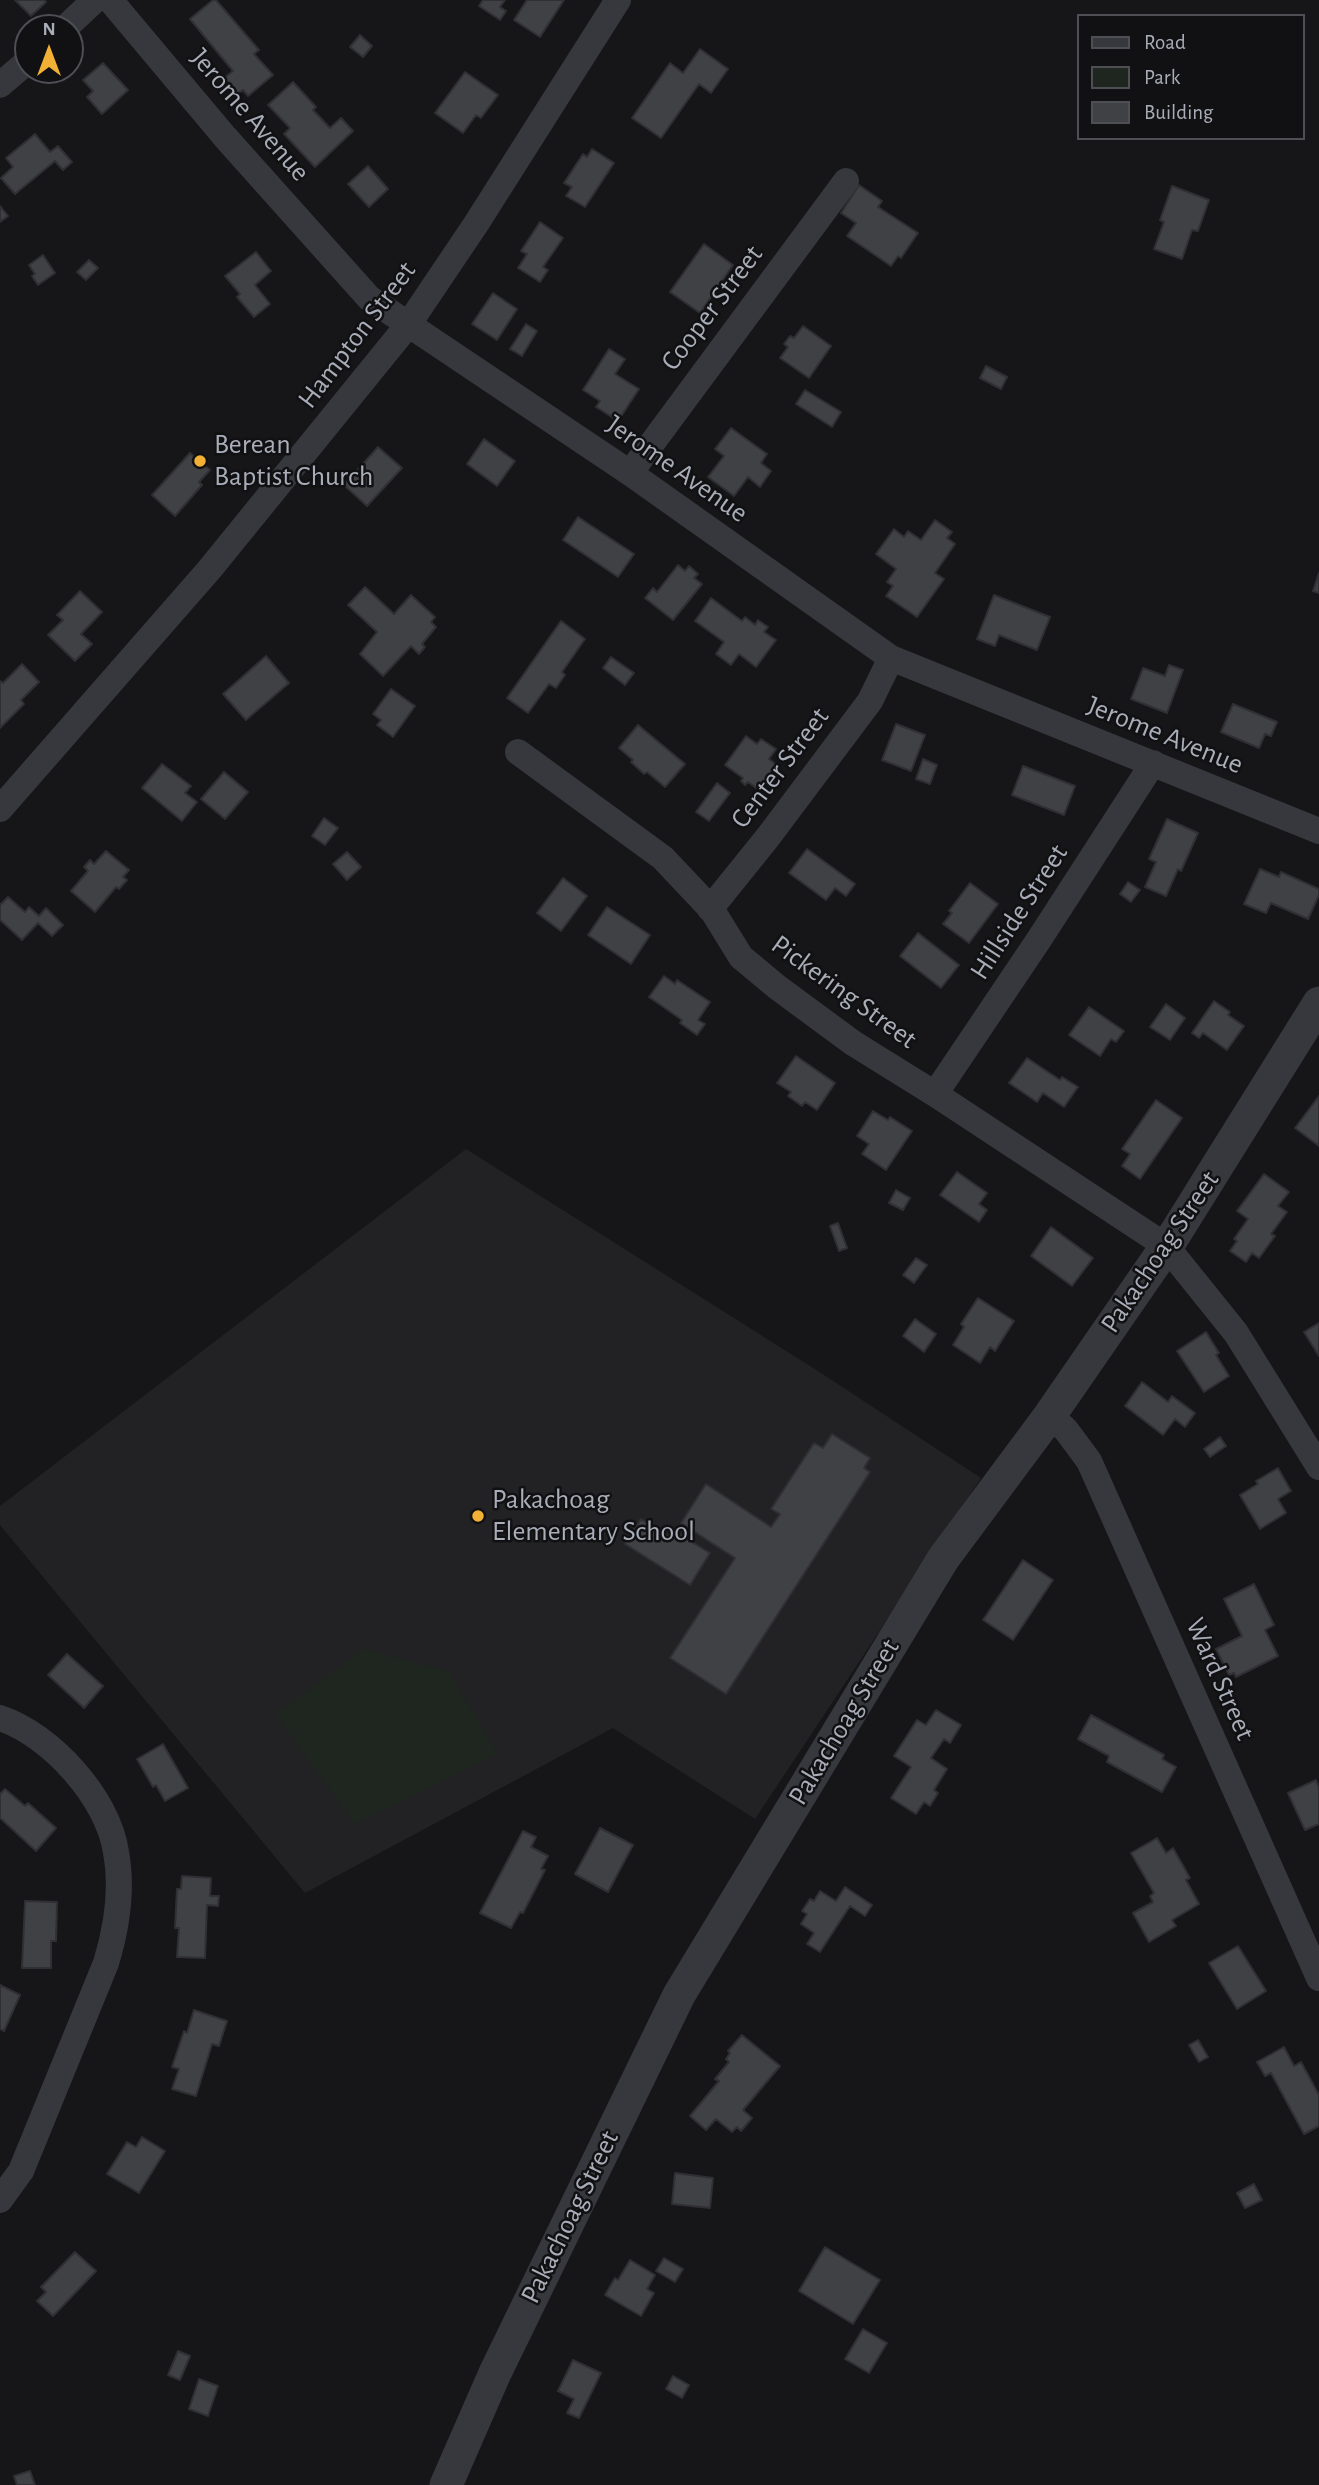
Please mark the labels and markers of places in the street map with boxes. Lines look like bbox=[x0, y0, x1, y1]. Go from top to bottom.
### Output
place label: Berean Baptist Church bbox=[214, 428, 373, 494]
marker: Berean Baptist Church bbox=[192, 453, 208, 469]
place label: Pakachoag Elementary School bbox=[492, 1483, 695, 1549]
marker: Pakachoag Elementary School bbox=[470, 1508, 486, 1524]

